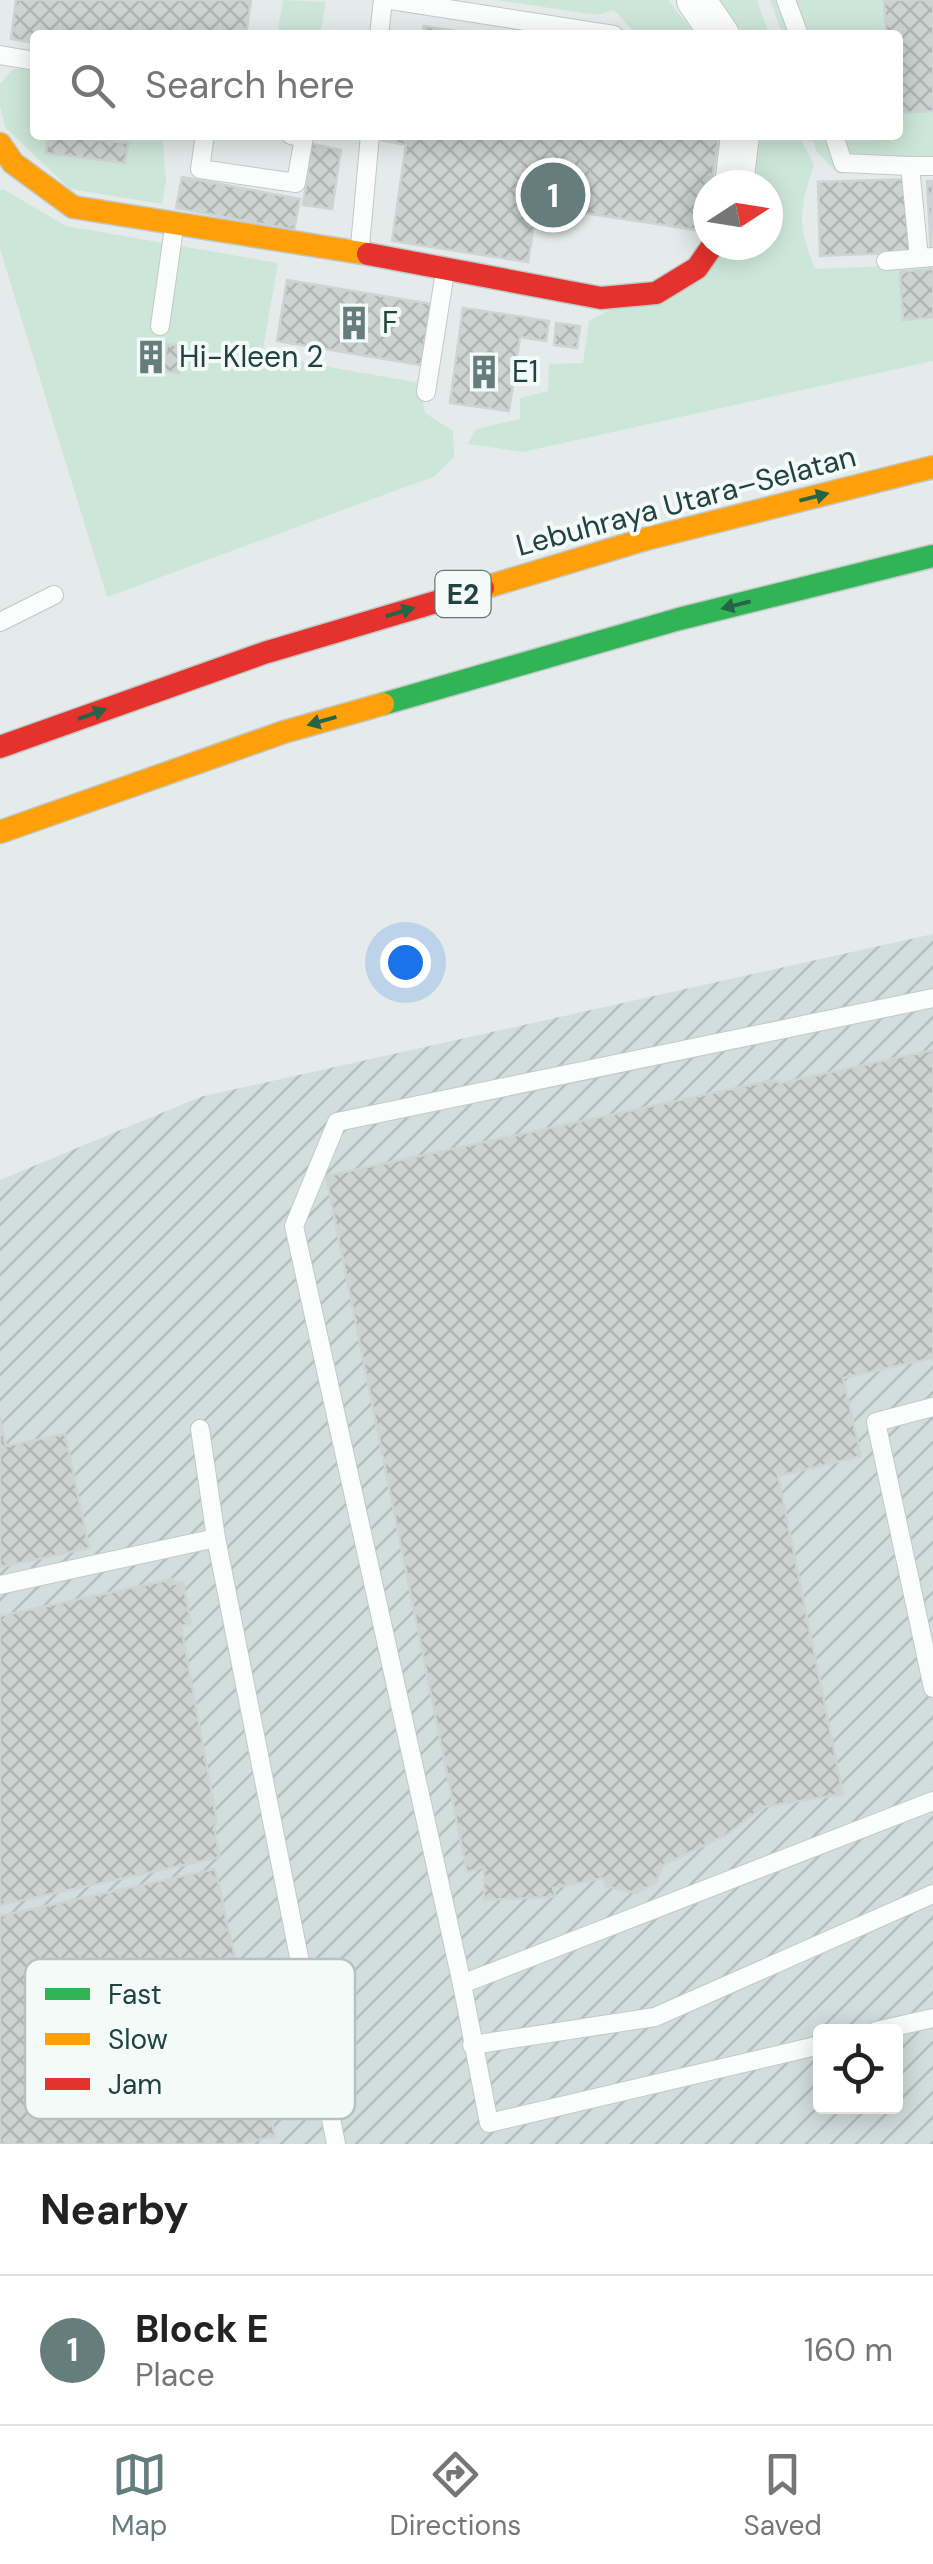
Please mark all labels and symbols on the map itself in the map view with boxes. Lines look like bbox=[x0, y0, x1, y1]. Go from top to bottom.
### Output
pin: 1 bbox=[520, 158, 586, 232]
north arrow bbox=[693, 170, 783, 260]
place label: F bbox=[382, 303, 398, 342]
building icon: F bbox=[335, 304, 373, 342]
place label: Hi-Kleen 2 bbox=[179, 337, 324, 376]
building icon: Hi-Kleen 2 bbox=[132, 338, 170, 376]
place label: E1 bbox=[512, 352, 538, 391]
building icon: E1 bbox=[465, 353, 503, 391]
street label: Lebuhraya Utara–Selatan bbox=[512, 436, 860, 565]
one-way arrow bbox=[799, 488, 830, 504]
road number: E2 bbox=[436, 571, 490, 617]
one-way arrow bbox=[720, 598, 751, 613]
one-way arrow bbox=[386, 604, 416, 619]
one-way arrow bbox=[77, 706, 107, 721]
one-way arrow bbox=[307, 714, 337, 729]
your location bbox=[380, 937, 431, 988]
legend bbox=[25, 1959, 355, 2119]
text: Fast bbox=[108, 1976, 162, 2013]
text: Slow bbox=[108, 2021, 168, 2058]
text: Jam bbox=[108, 2066, 162, 2103]

